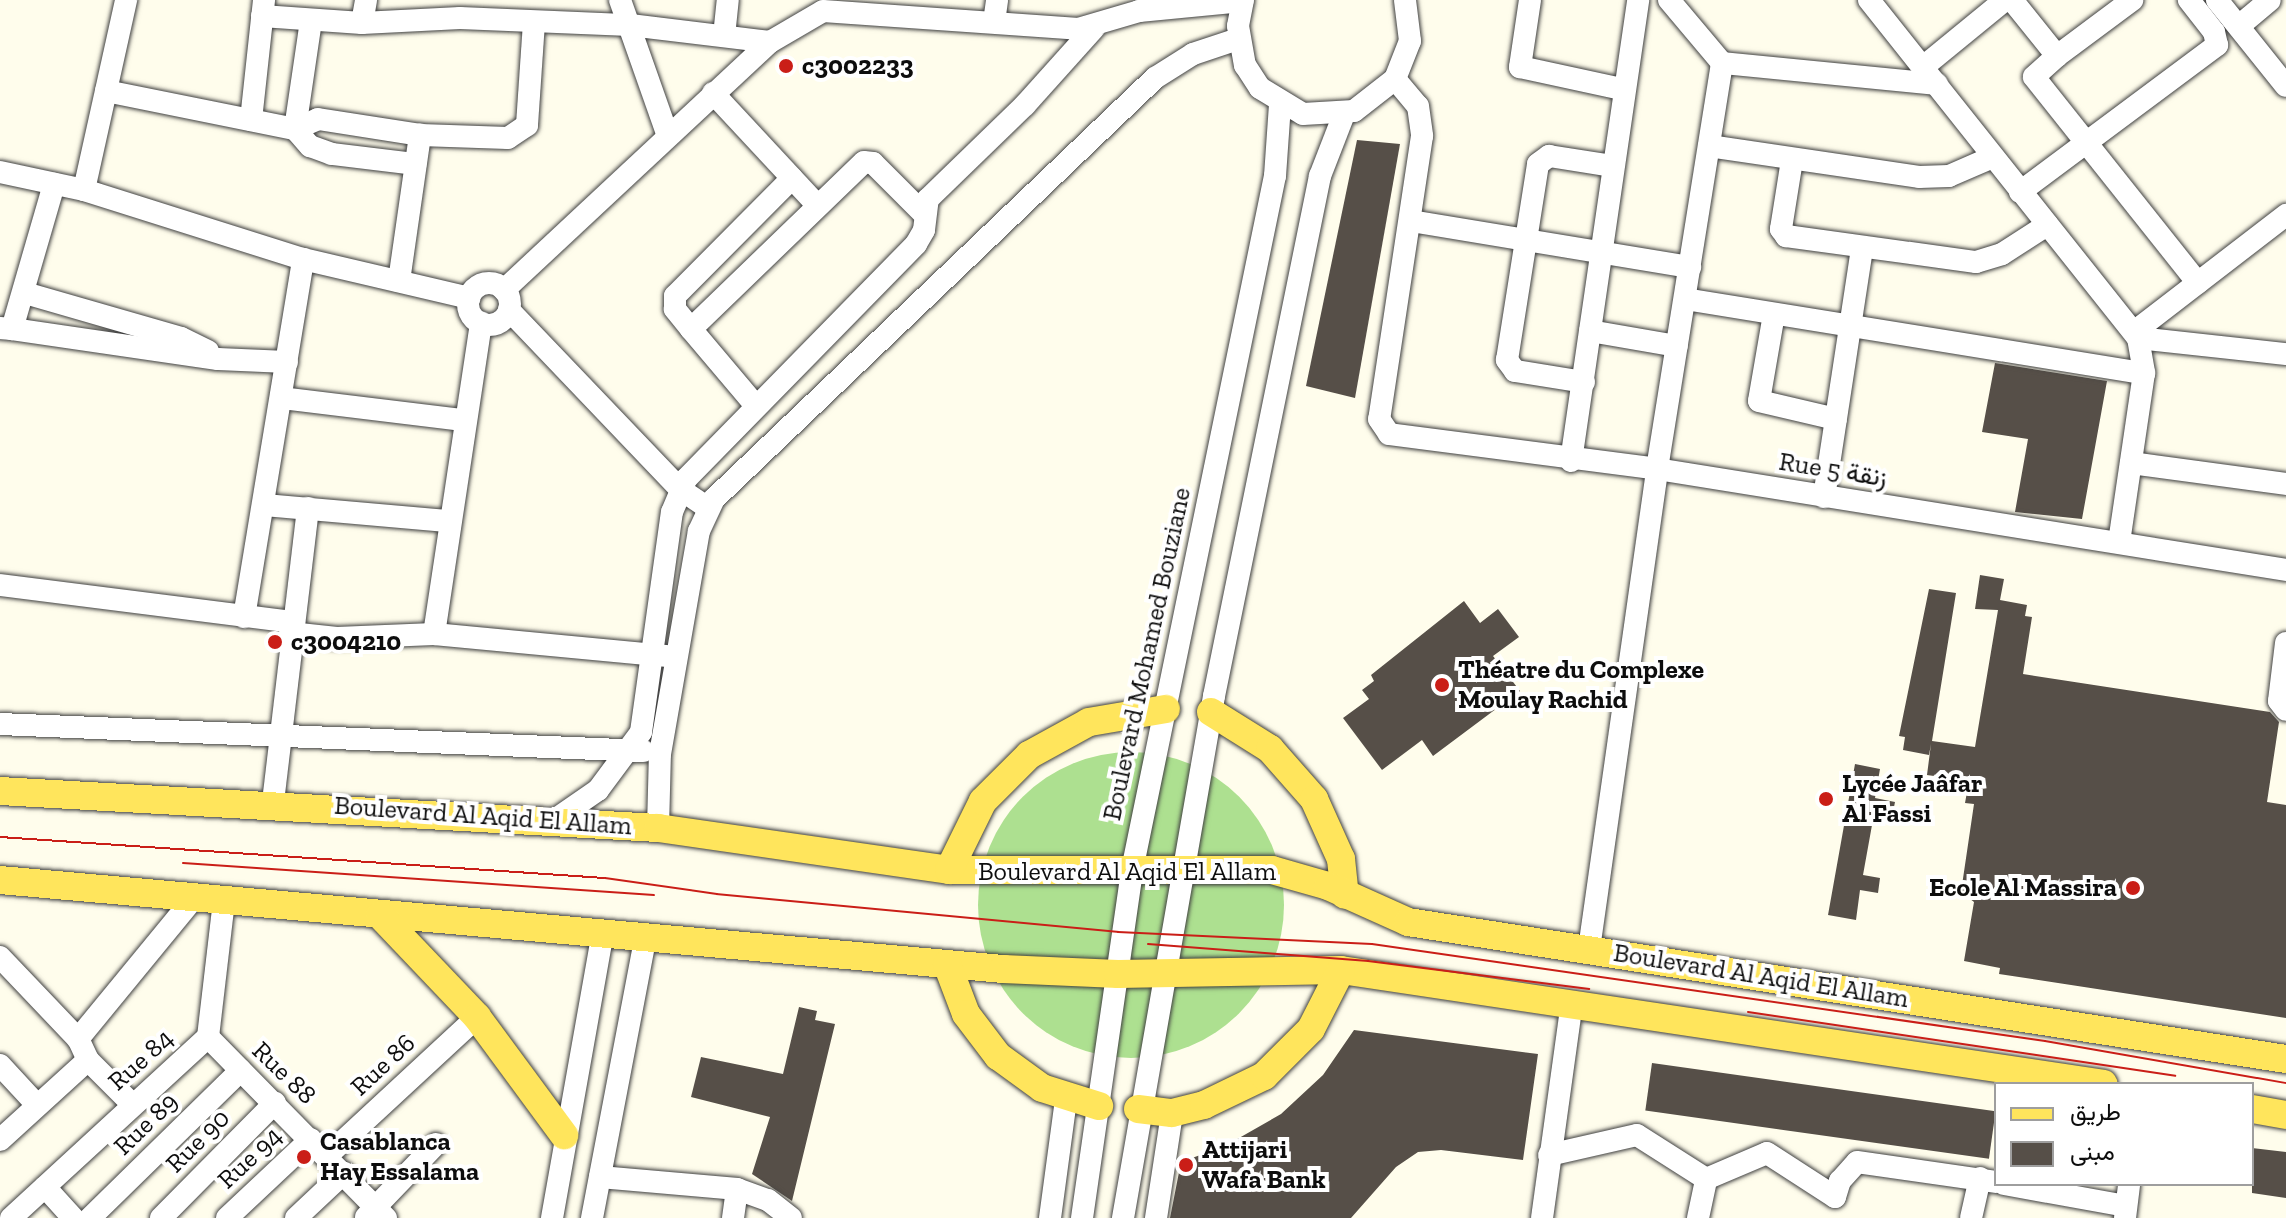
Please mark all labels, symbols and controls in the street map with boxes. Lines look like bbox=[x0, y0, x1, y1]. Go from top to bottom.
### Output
place label: c3002233 bbox=[802, 50, 914, 82]
marker: c3002233 bbox=[777, 57, 795, 75]
street label: Rue 5 زنقة bbox=[1777, 446, 1889, 494]
street label: Boulevard Mohamed Bouziane bbox=[1096, 485, 1198, 823]
place label: c3004210 bbox=[291, 626, 401, 658]
marker: c3004210 bbox=[266, 633, 284, 651]
place label: Théatre du Complexe Moulay Rachid bbox=[1458, 654, 1704, 716]
marker: Théatre du Complexe Moulay Rachid bbox=[1433, 676, 1451, 694]
place label: Lycée Jaâfar Al Fassi bbox=[1842, 768, 1983, 830]
street label: Boulevard Al Aqid El Allam bbox=[332, 790, 634, 842]
marker: Lycée Jaâfar Al Fassi bbox=[1817, 790, 1835, 808]
street label: Boulevard Al Aqid El Allam bbox=[977, 856, 1277, 888]
place label: Ecole Al Massira bbox=[1928, 872, 2117, 904]
marker: Ecole Al Massira bbox=[2124, 879, 2142, 897]
street label: Boulevard Al Aqid El Allam bbox=[1610, 937, 1912, 1015]
street label: Rue 84 bbox=[102, 1023, 180, 1097]
street label: Rue 86 bbox=[344, 1027, 422, 1103]
street label: Rue 88 bbox=[246, 1035, 322, 1111]
legend bbox=[1994, 1082, 2254, 1186]
street label: Rue 89 bbox=[108, 1086, 184, 1162]
text: طريق bbox=[2070, 1097, 2121, 1126]
street label: Rue 90 bbox=[160, 1103, 236, 1179]
street label: Rue 94 bbox=[211, 1120, 289, 1196]
place label: Casablanca Hay Essalama bbox=[320, 1126, 480, 1188]
place label: Attijari Wafa Bank bbox=[1202, 1134, 1326, 1196]
text: مبنى bbox=[2070, 1137, 2115, 1166]
marker: Casablanca Hay Essalama bbox=[295, 1148, 313, 1166]
marker: Attijari Wafa Bank bbox=[1177, 1156, 1195, 1174]

